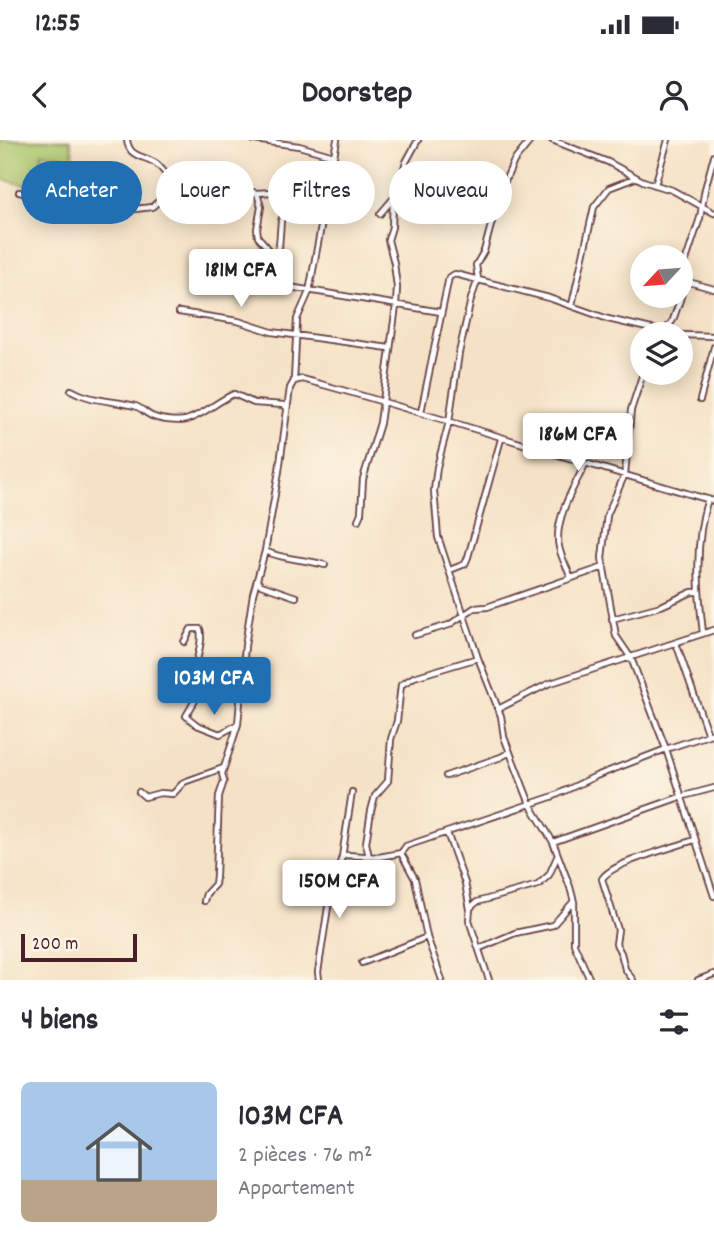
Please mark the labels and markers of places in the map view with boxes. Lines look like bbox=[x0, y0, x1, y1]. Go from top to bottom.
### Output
pin: 181M CFA bbox=[169, 250, 313, 309]
pin: 186M CFA bbox=[506, 414, 650, 473]
pin: 103M CFA bbox=[142, 658, 286, 717]
pin: 150M CFA bbox=[267, 860, 411, 920]

